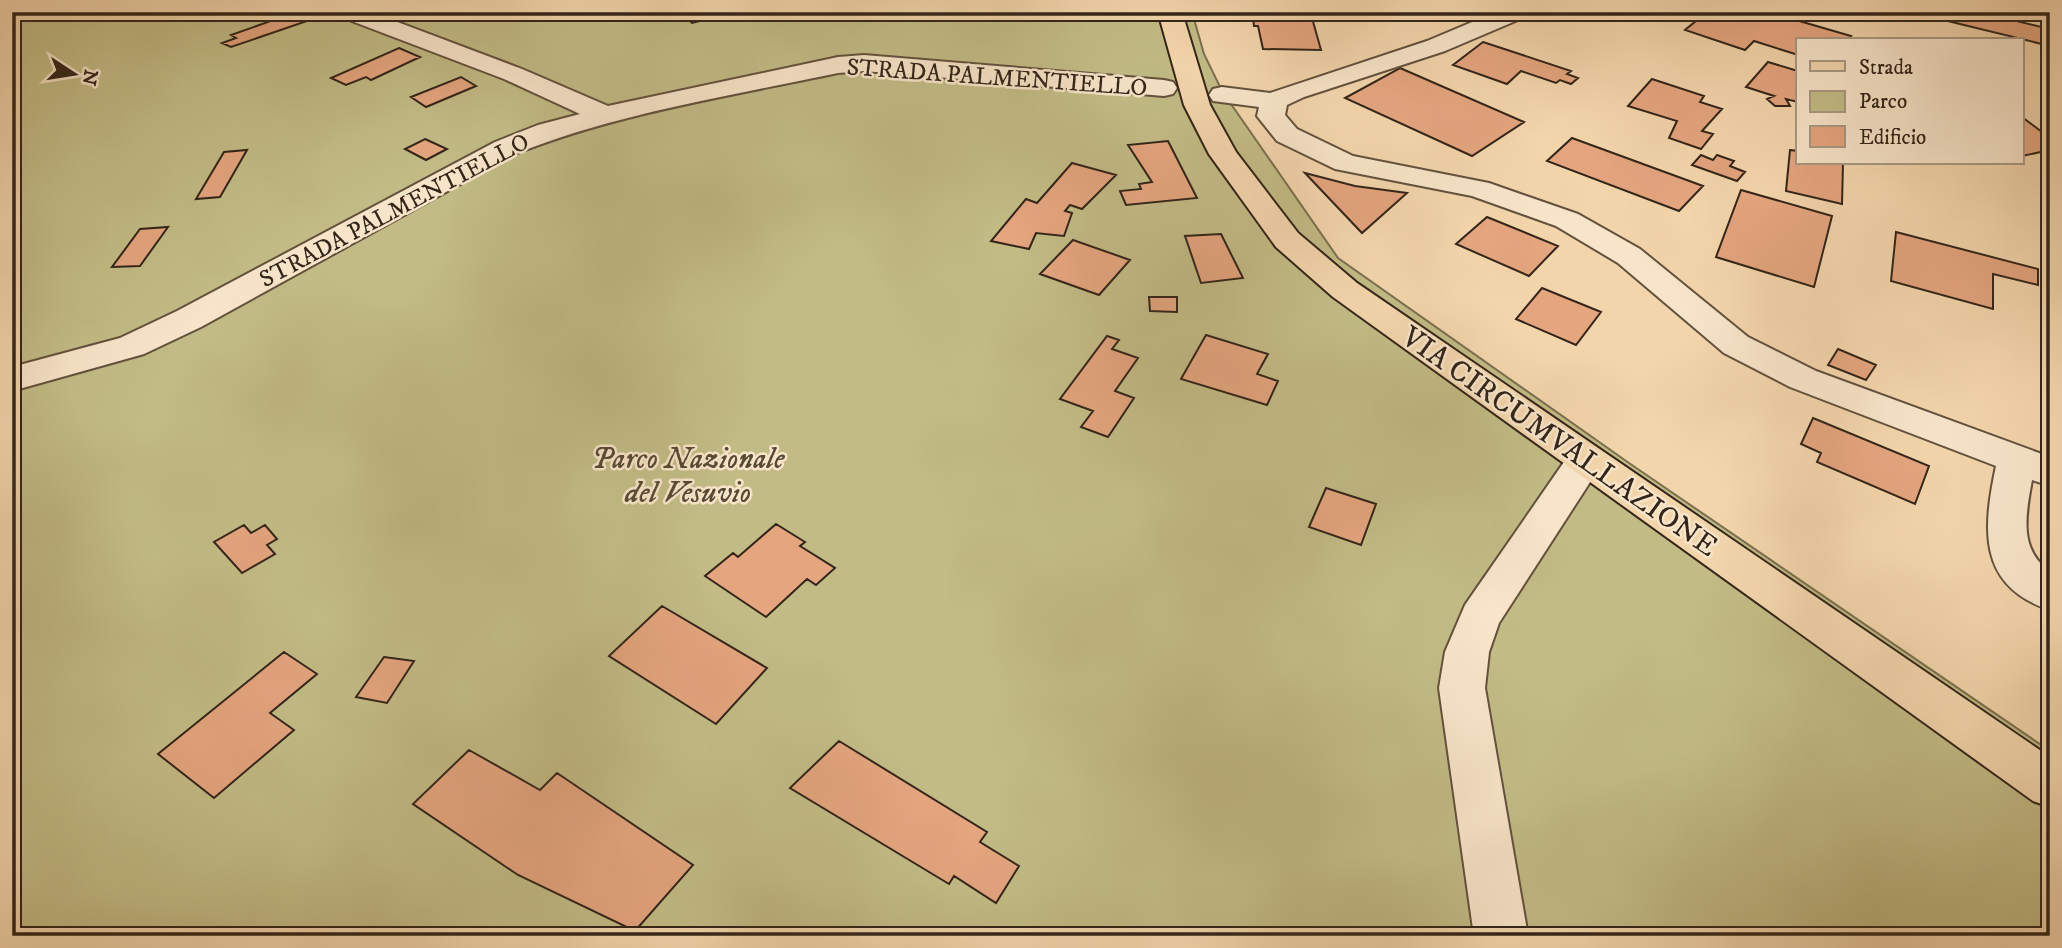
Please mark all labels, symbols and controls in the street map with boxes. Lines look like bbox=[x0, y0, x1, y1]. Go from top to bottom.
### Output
north arrow bbox=[38, 38, 108, 108]
legend bbox=[1796, 38, 2024, 164]
street label: STRADA PALMENTIELLO bbox=[846, 53, 1148, 103]
text: Strada bbox=[1859, 55, 1913, 81]
text: N bbox=[76, 67, 102, 88]
text: Parco bbox=[1859, 89, 1907, 115]
text: Edificio bbox=[1859, 125, 1926, 151]
street label: STRADA PALMENTIELLO bbox=[254, 127, 534, 295]
street label: VIA CIRCUMVALLAZIONE bbox=[1393, 318, 1724, 566]
park label: Parco Nazionale del Vesuvio bbox=[592, 441, 785, 512]

